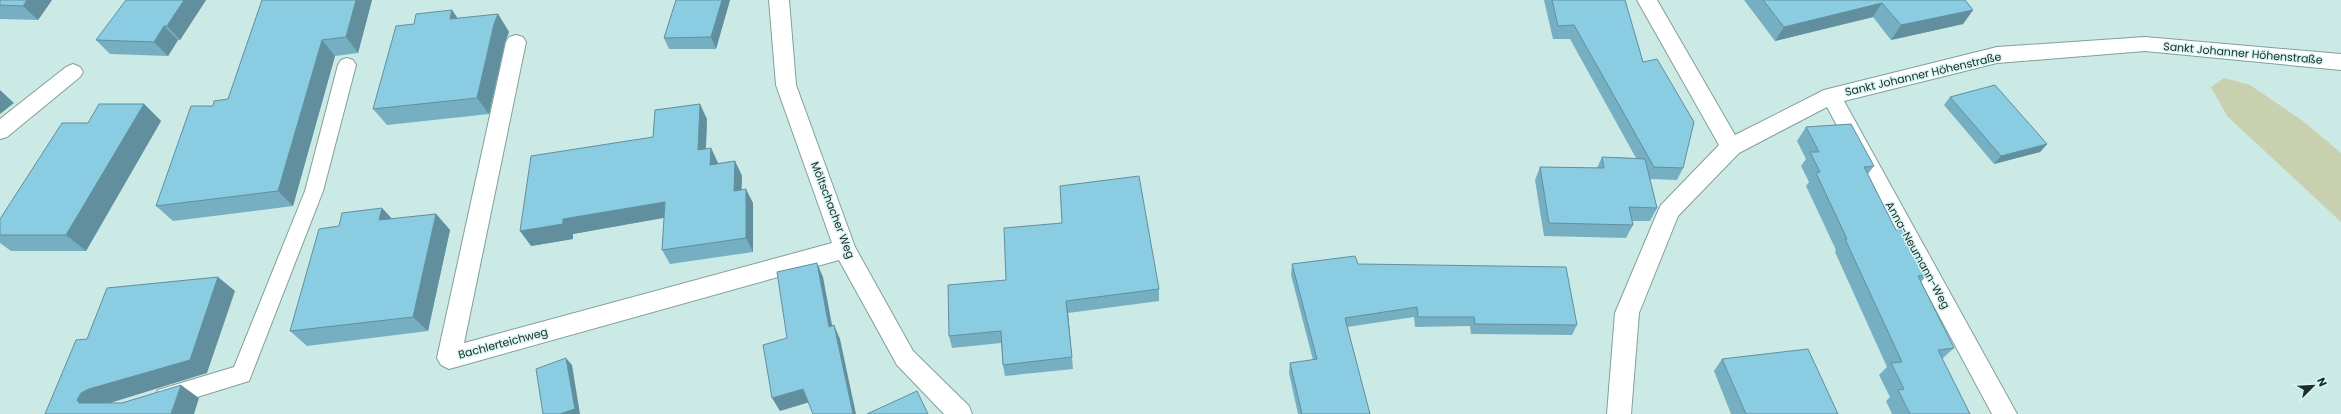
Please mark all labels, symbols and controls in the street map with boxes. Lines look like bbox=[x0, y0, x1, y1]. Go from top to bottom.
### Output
street label: Sankt Johanner Höhenstraße bbox=[2163, 38, 2324, 68]
street label: Sankt Johanner Höhenstraße bbox=[1843, 48, 2003, 100]
street label: Möltschacher Weg bbox=[807, 159, 859, 261]
street label: Anna-Neumann-Weg bbox=[1882, 198, 1954, 312]
street label: Bachlerteichweg bbox=[456, 323, 550, 363]
north arrow bbox=[2293, 366, 2333, 406]
text: N bbox=[2313, 375, 2331, 389]

